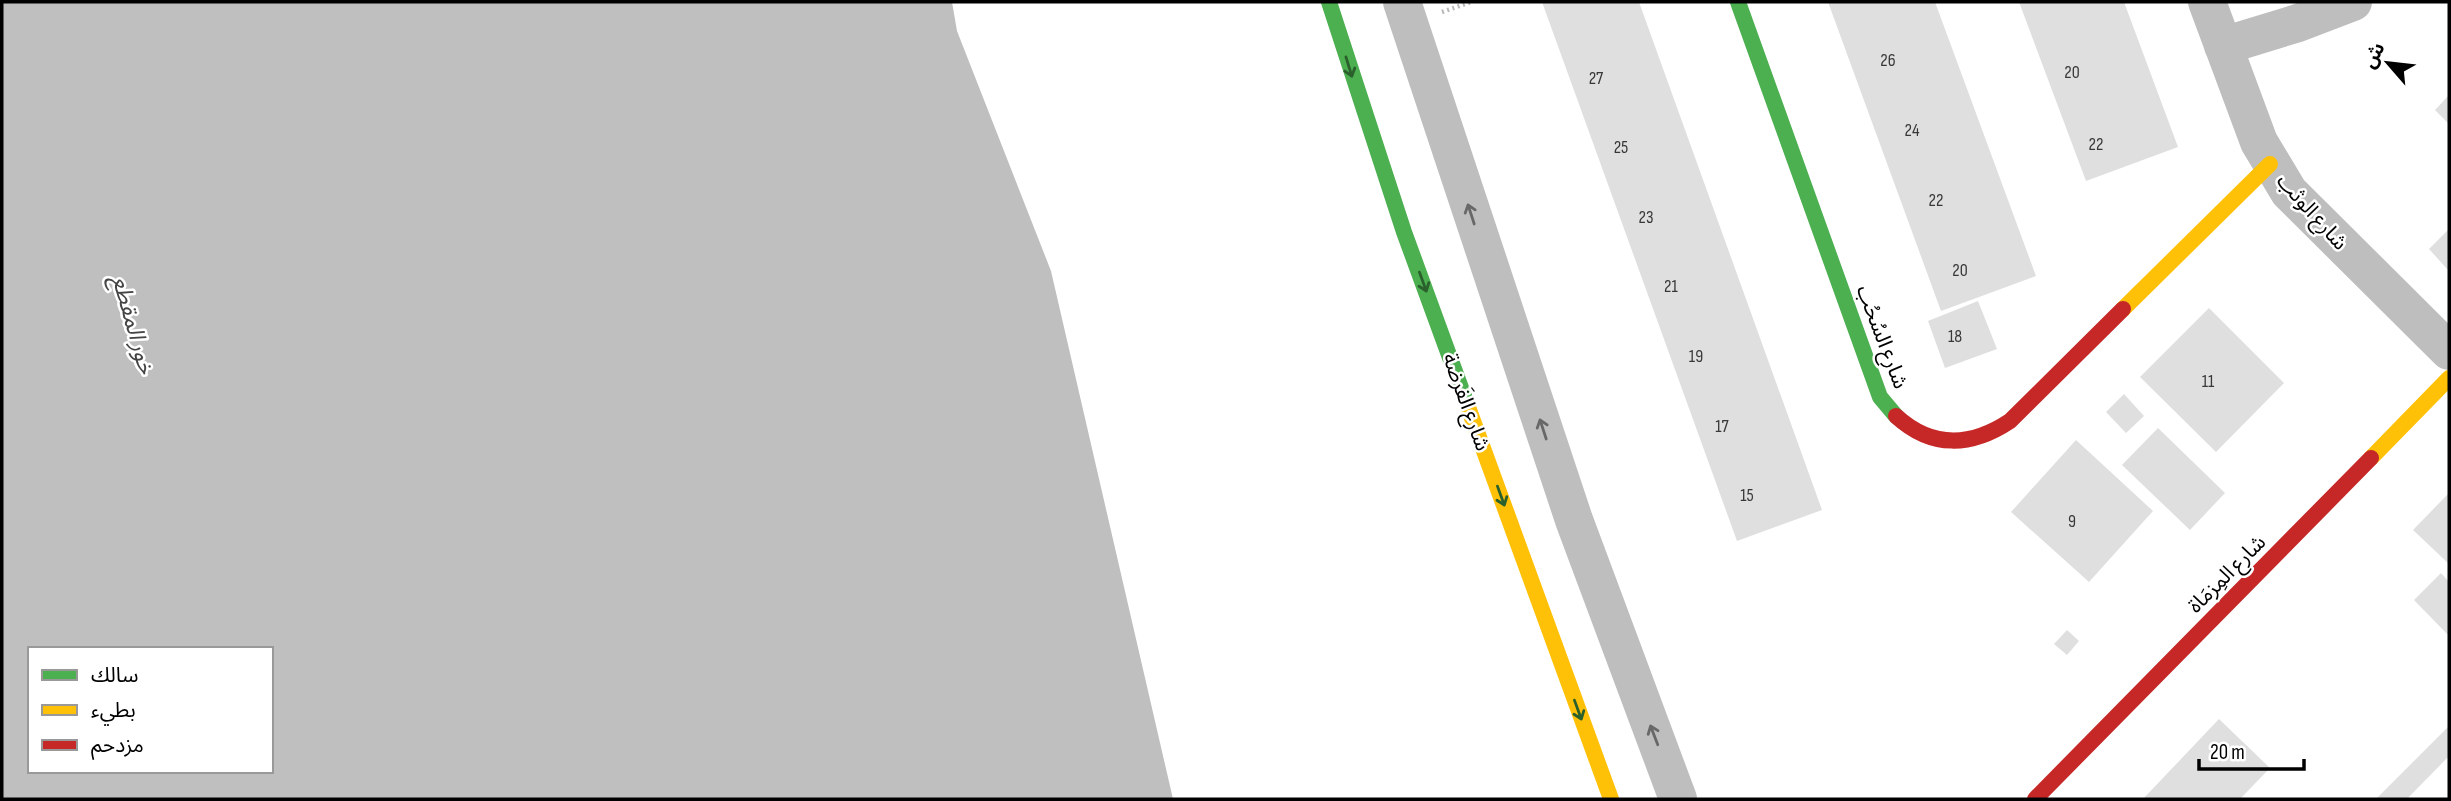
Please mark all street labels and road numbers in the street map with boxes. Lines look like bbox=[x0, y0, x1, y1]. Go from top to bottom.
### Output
street label: شارع الوثب bbox=[2270, 169, 2353, 257]
street label: شارع السُحُب bbox=[1849, 282, 1913, 393]
street label: شارع الفَرضة bbox=[1435, 350, 1496, 455]
street label: شارع المِزمَاة bbox=[2183, 530, 2273, 620]

